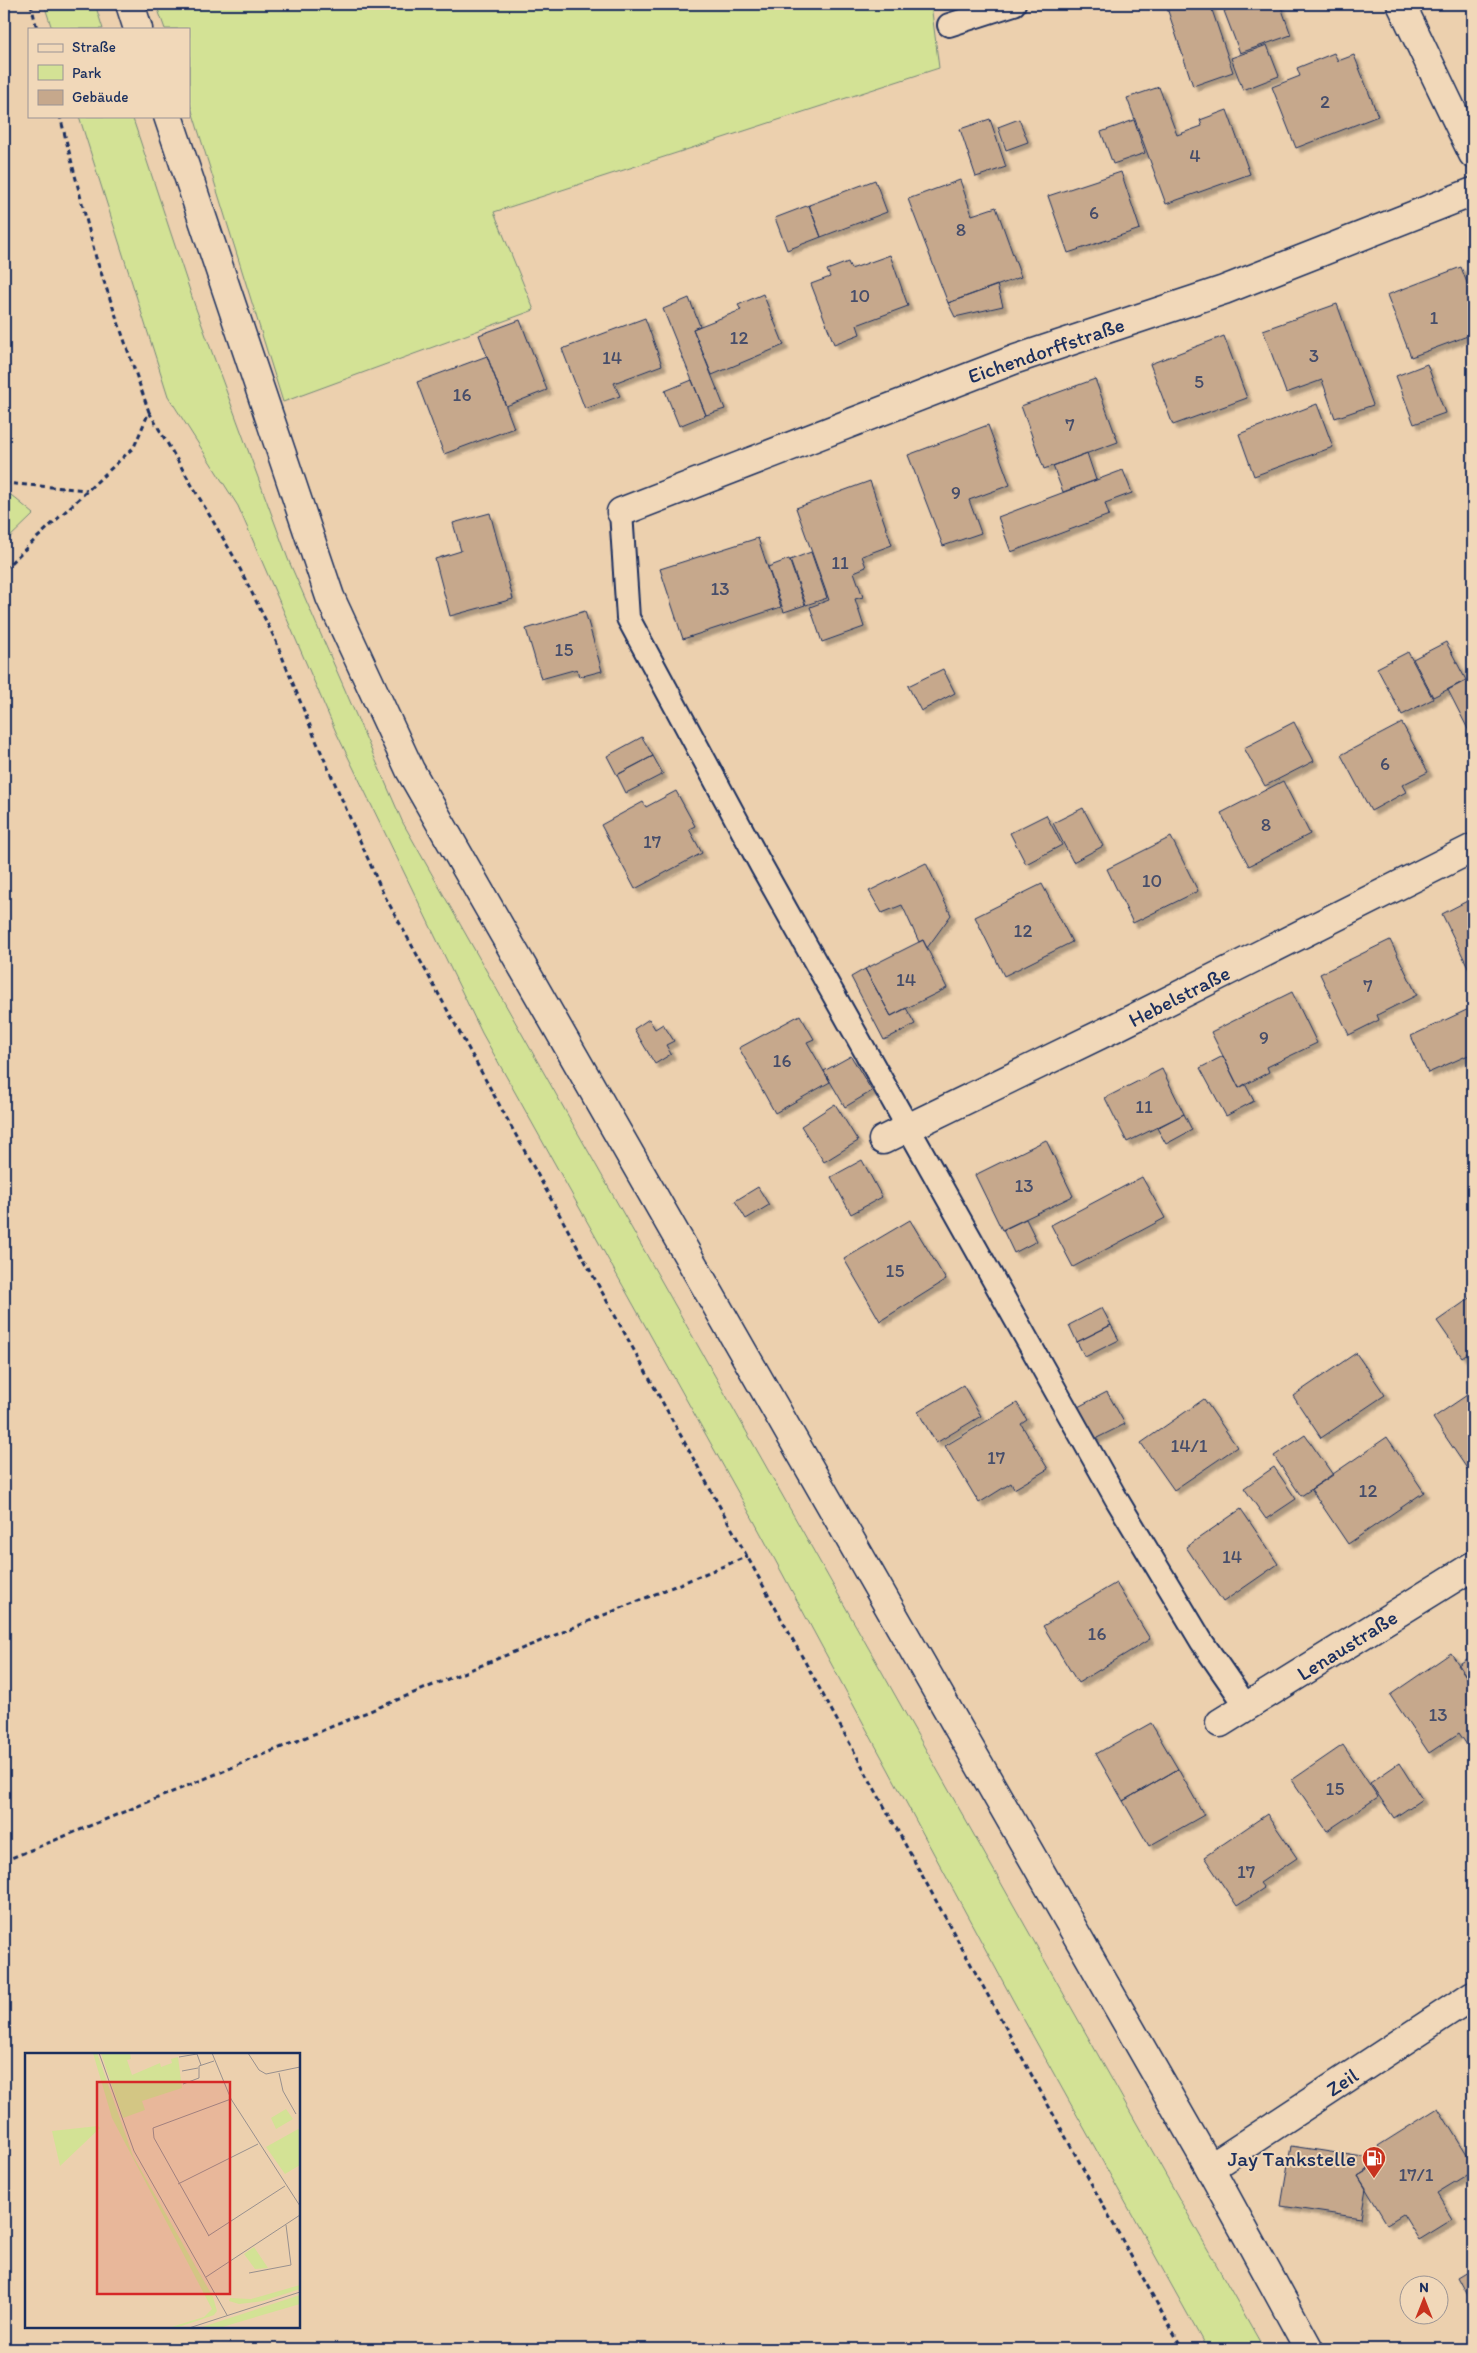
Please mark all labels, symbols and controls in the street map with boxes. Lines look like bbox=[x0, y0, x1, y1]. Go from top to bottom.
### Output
legend bbox=[28, 28, 190, 118]
text: Straße bbox=[72, 38, 116, 56]
text: Park bbox=[72, 64, 102, 82]
text: Gebäude bbox=[72, 88, 129, 106]
house number: 2 bbox=[1320, 90, 1330, 113]
house number: 4 bbox=[1189, 144, 1201, 167]
house number: 6 bbox=[1089, 201, 1099, 224]
house number: 8 bbox=[956, 218, 966, 241]
house number: 10 bbox=[850, 284, 870, 307]
house number: 1 bbox=[1430, 306, 1439, 329]
street label: Eichendorffstraße bbox=[964, 311, 1128, 389]
house number: 12 bbox=[730, 326, 748, 349]
house number: 3 bbox=[1309, 344, 1319, 367]
house number: 14 bbox=[602, 346, 622, 369]
house number: 5 bbox=[1194, 370, 1204, 393]
house number: 16 bbox=[453, 383, 471, 406]
house number: 7 bbox=[1065, 413, 1075, 436]
house number: 9 bbox=[951, 481, 961, 504]
house number: 11 bbox=[831, 551, 849, 574]
house number: 13 bbox=[710, 577, 730, 600]
house number: 15 bbox=[555, 638, 573, 661]
house number: 6 bbox=[1380, 752, 1390, 775]
house number: 8 bbox=[1261, 813, 1271, 836]
house number: 17 bbox=[643, 830, 661, 853]
house number: 10 bbox=[1142, 869, 1162, 892]
house number: 12 bbox=[1014, 919, 1032, 942]
street label: Hebelstraße bbox=[1124, 960, 1234, 1032]
house number: 14 bbox=[896, 968, 916, 991]
house number: 7 bbox=[1363, 974, 1373, 997]
house number: 9 bbox=[1259, 1026, 1269, 1049]
house number: 16 bbox=[773, 1049, 791, 1072]
house number: 11 bbox=[1135, 1095, 1153, 1118]
house number: 13 bbox=[1014, 1174, 1034, 1197]
house number: 15 bbox=[886, 1259, 904, 1282]
house number: 14/1 bbox=[1170, 1434, 1208, 1457]
house number: 17 bbox=[987, 1446, 1005, 1469]
house number: 12 bbox=[1359, 1479, 1377, 1502]
house number: 14 bbox=[1222, 1545, 1242, 1568]
street label: Lenaustraße bbox=[1292, 1604, 1402, 1686]
house number: 16 bbox=[1088, 1622, 1106, 1645]
house number: 13 bbox=[1428, 1703, 1448, 1726]
house number: 15 bbox=[1326, 1777, 1344, 1800]
house number: 17 bbox=[1237, 1860, 1255, 1883]
inset map bbox=[25, 2053, 300, 2328]
street label: Zeil bbox=[1321, 2062, 1363, 2102]
fuel station icon: Jay Tankstelle bbox=[1361, 2145, 1387, 2179]
place label: Jay Tankstelle bbox=[1227, 2146, 1356, 2171]
house number: 17/1 bbox=[1398, 2163, 1434, 2186]
north arrow bbox=[1400, 2276, 1450, 2326]
text: N bbox=[1419, 2279, 1429, 2296]

